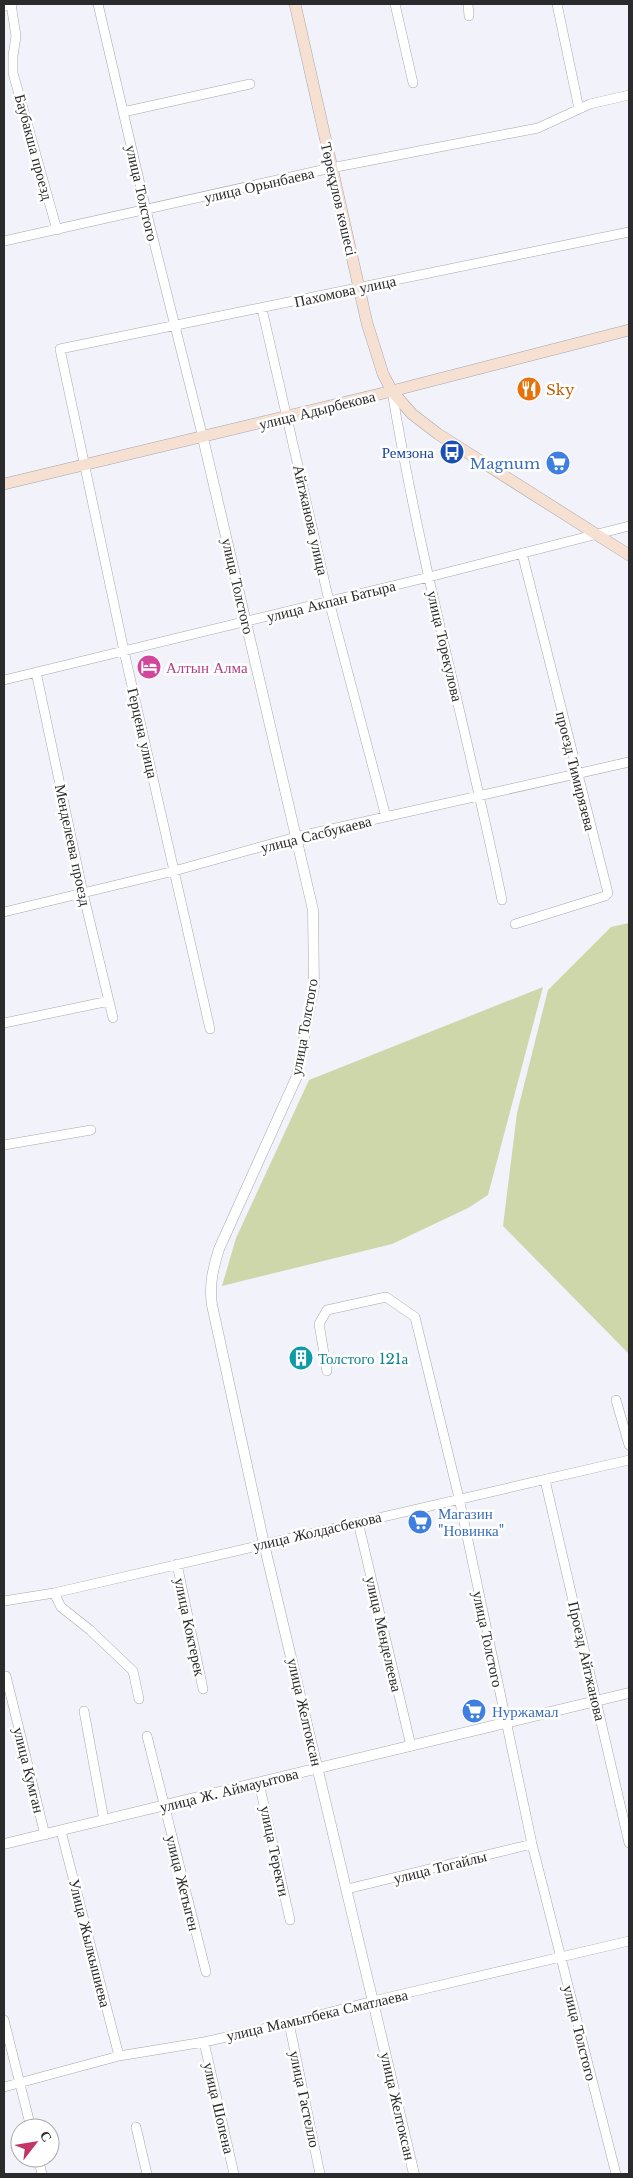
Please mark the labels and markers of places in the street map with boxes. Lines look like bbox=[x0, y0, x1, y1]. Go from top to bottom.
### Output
restaurant icon: Sky bbox=[516, 376, 542, 402]
place label: Sky bbox=[546, 380, 575, 399]
bus stop icon: Ремзона bbox=[439, 439, 465, 465]
place label: Ремзона bbox=[382, 443, 434, 462]
supermarket icon: Magnum bbox=[545, 450, 571, 476]
place label: Magnum bbox=[470, 454, 540, 473]
hotel icon: Алтын Алма bbox=[136, 654, 162, 680]
place label: Алтын Алма bbox=[166, 658, 248, 677]
building icon: Толстого 121а bbox=[288, 1345, 314, 1371]
place label: Толстого 121а bbox=[318, 1349, 409, 1368]
place label: Магазин "Новинка" bbox=[438, 1504, 504, 1540]
supermarket icon: Магазин "Новинка" bbox=[407, 1509, 433, 1535]
supermarket icon: Нуржамал bbox=[461, 1698, 487, 1724]
place label: Нуржамал bbox=[492, 1702, 559, 1721]

